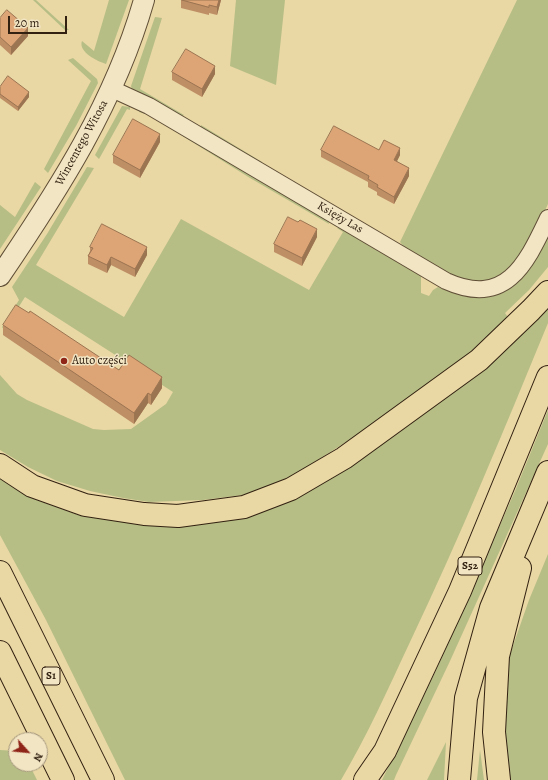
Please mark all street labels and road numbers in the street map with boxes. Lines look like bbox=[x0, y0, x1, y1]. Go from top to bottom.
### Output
street label: Wincentego Witosa bbox=[53, 98, 111, 188]
street label: Księży Las bbox=[314, 199, 366, 237]
road number: S52 bbox=[458, 557, 482, 575]
road number: S1 bbox=[42, 667, 60, 685]

